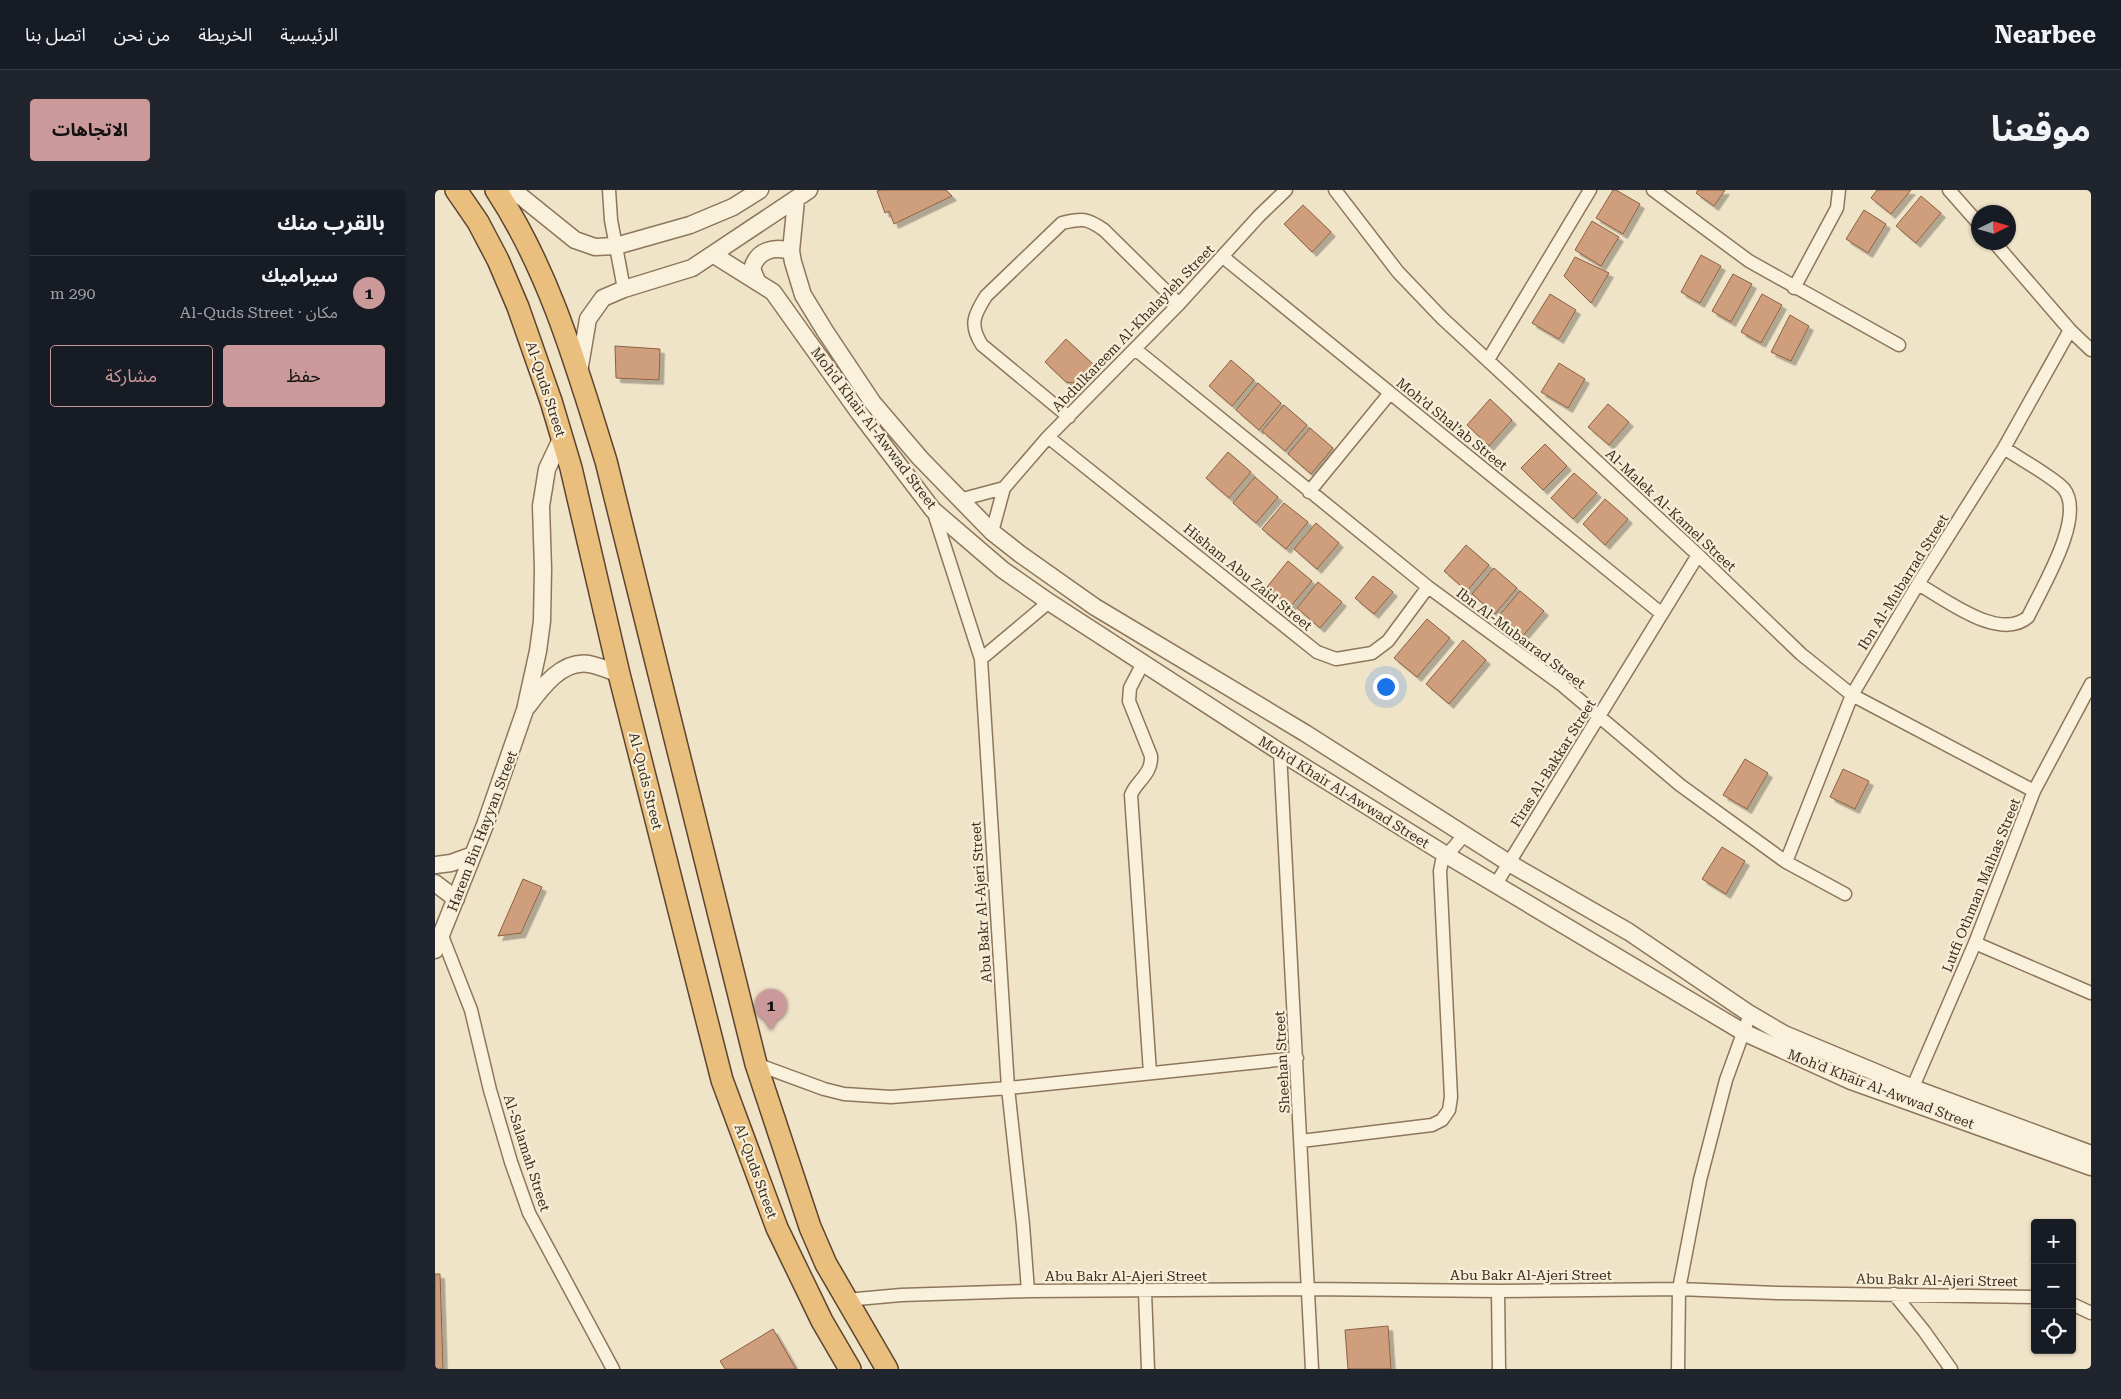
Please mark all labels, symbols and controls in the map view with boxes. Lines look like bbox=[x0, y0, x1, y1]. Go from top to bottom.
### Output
text: Nearbee bbox=[1995, 21, 2096, 49]
text: اتصل بنا bbox=[25, 24, 86, 45]
text: من نحن bbox=[114, 24, 170, 45]
text: الخريطة bbox=[198, 24, 252, 45]
text: الرئيسية bbox=[280, 24, 338, 45]
button: الاتجاهات bbox=[30, 99, 150, 161]
text: موقعنا bbox=[1991, 109, 2091, 150]
north arrow bbox=[1971, 205, 2016, 250]
text: بالقرب منك bbox=[277, 211, 385, 235]
street label: Abdulkareem Al-Khalayleh Street bbox=[1049, 241, 1217, 415]
text: سيراميك bbox=[262, 264, 338, 287]
text: 290 m bbox=[50, 284, 96, 303]
text: 1 bbox=[365, 284, 373, 303]
text: مكان · Al-Quds Street bbox=[180, 303, 338, 322]
street label: Al-Quds Street bbox=[523, 339, 569, 439]
street label: Moh'd Khair Al-Awwad Street bbox=[808, 344, 940, 512]
button: مشاركة bbox=[50, 345, 213, 407]
button: حفظ bbox=[223, 345, 385, 407]
street label: Moh’d Shal’ab Street bbox=[1393, 374, 1511, 474]
street label: Al-Malek Al-Kamel Street bbox=[1603, 446, 1739, 574]
street label: Ibn Al-Mubarrad Street bbox=[1855, 511, 1951, 653]
street label: Hisham Abu Zaid Street bbox=[1181, 520, 1315, 634]
street label: Ibn Al-Mubarrad Street bbox=[1453, 584, 1589, 692]
your location bbox=[1373, 674, 1399, 700]
street label: Firas Al-Bakkar Street bbox=[1507, 696, 1599, 830]
street label: Al-Quds Street bbox=[626, 731, 666, 831]
street label: Moh'd Khair Al-Awwad Street bbox=[1256, 733, 1432, 851]
street label: Harem Bin Hayyan Street bbox=[444, 748, 520, 914]
street label: Lutfi Othman Malhas Street bbox=[1939, 796, 2023, 974]
street label: Abu Bakr Al-Ajeri Street bbox=[967, 821, 995, 983]
pin: 1 bbox=[755, 989, 787, 1030]
street label: Sheehan Street bbox=[1271, 1010, 1293, 1114]
street label: Moh'd Khair Al-Awwad Street bbox=[1785, 1046, 1977, 1132]
street label: Al-Salamah Street bbox=[501, 1093, 553, 1213]
street label: Al-Quds Street bbox=[731, 1121, 781, 1221]
map controls bbox=[2031, 1219, 2076, 1354]
button: + bbox=[2031, 1219, 2076, 1264]
button: − bbox=[2031, 1264, 2076, 1309]
street label: Abu Bakr Al-Ajeri Street bbox=[1450, 1267, 1612, 1283]
street label: Abu Bakr Al-Ajeri Street bbox=[1045, 1268, 1207, 1284]
street label: Abu Bakr Al-Ajeri Street bbox=[1856, 1271, 2018, 1289]
button: locate bbox=[2031, 1309, 2076, 1354]

